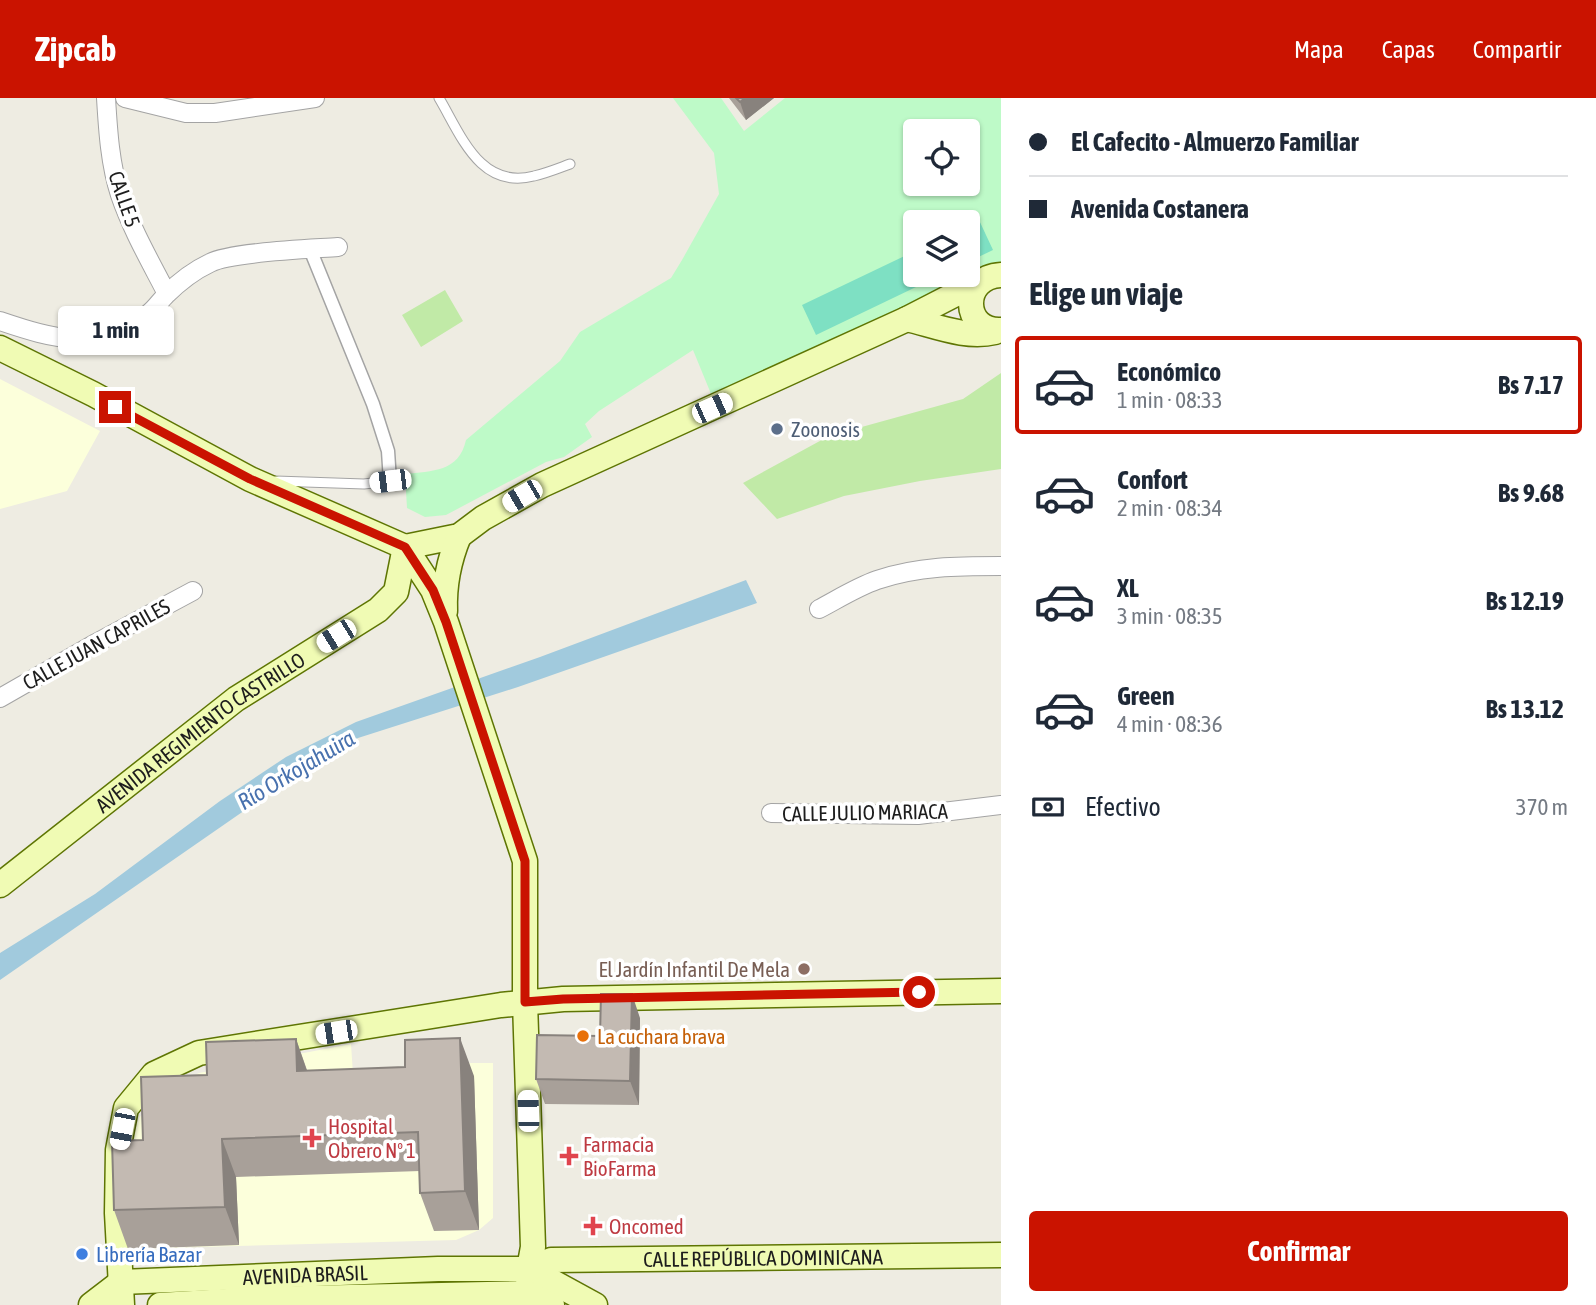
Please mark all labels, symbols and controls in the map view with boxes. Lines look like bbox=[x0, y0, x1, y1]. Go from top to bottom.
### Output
text: Zipcab bbox=[35, 30, 116, 68]
text: Mapa bbox=[1294, 36, 1344, 63]
text: Capas bbox=[1382, 36, 1435, 63]
text: Compartir bbox=[1473, 36, 1561, 63]
map controls bbox=[903, 119, 980, 287]
button: locate bbox=[903, 119, 980, 196]
text: El Cafecito - Almuerzo Familiar bbox=[1071, 127, 1358, 157]
street label: CALLE 5 bbox=[104, 168, 146, 230]
text: Avenida Costanera bbox=[1071, 194, 1249, 224]
button: layers bbox=[903, 210, 980, 287]
text: Elige un viaje bbox=[1029, 275, 1183, 312]
callout: 1 min bbox=[57, 306, 173, 354]
text: 1 min bbox=[93, 317, 139, 343]
icon: car bbox=[1033, 354, 1096, 417]
text: Económico bbox=[1117, 357, 1221, 387]
text: Bs 7.17 bbox=[1498, 370, 1564, 400]
text: 1 min · 08:33 bbox=[1117, 387, 1223, 413]
car bbox=[689, 390, 736, 426]
route end bbox=[99, 391, 131, 423]
place label: Zoonosis bbox=[791, 417, 860, 441]
marker: Zoonosis bbox=[769, 421, 785, 437]
icon: car bbox=[1033, 462, 1096, 525]
text: Confort bbox=[1117, 465, 1188, 495]
car bbox=[368, 468, 413, 494]
car bbox=[499, 476, 546, 516]
text: Bs 9.68 bbox=[1498, 478, 1564, 508]
text: 2 min · 08:34 bbox=[1117, 495, 1223, 521]
icon: car bbox=[1033, 570, 1096, 633]
text: XL bbox=[1117, 573, 1139, 603]
text: Bs 12.19 bbox=[1485, 586, 1564, 616]
street label: CALLE JUAN CAPRILES bbox=[18, 594, 174, 694]
text: 3 min · 08:35 bbox=[1117, 603, 1223, 629]
car bbox=[313, 616, 360, 656]
street label: AVENIDA REGIMIENTO CASTRILLO bbox=[91, 647, 309, 817]
icon: car bbox=[1033, 678, 1096, 741]
text: Green bbox=[1117, 681, 1175, 711]
text: Bs 13.12 bbox=[1485, 694, 1564, 724]
text: 4 min · 08:36 bbox=[1117, 711, 1223, 737]
water label: Río Orkojahuira bbox=[233, 725, 359, 815]
icon: cash bbox=[1029, 788, 1067, 826]
text: Efectivo bbox=[1085, 792, 1161, 822]
text: 370 m bbox=[1516, 794, 1568, 820]
street label: CALLE JULIO MARIACA bbox=[782, 799, 949, 825]
place label: El Jardín Infantil De Mela bbox=[598, 957, 790, 981]
marker: El Jardín Infantil De Mela bbox=[796, 961, 812, 977]
route start bbox=[903, 976, 935, 1008]
car bbox=[314, 1018, 359, 1046]
place label: La cuchara brava bbox=[597, 1024, 726, 1048]
marker: La cuchara brava bbox=[575, 1028, 591, 1044]
car bbox=[517, 1090, 540, 1132]
car bbox=[108, 1106, 137, 1152]
place label: Hospital Obrero N° 1 bbox=[328, 1114, 416, 1162]
marker: Hospital Obrero N° 1 bbox=[302, 1128, 322, 1148]
place label: Farmacia BioFarma bbox=[583, 1132, 657, 1180]
marker: Farmacia BioFarma bbox=[561, 1148, 577, 1164]
button: Confirmar bbox=[1029, 1211, 1568, 1291]
place label: Oncomed bbox=[609, 1214, 684, 1238]
marker: Oncomed bbox=[583, 1216, 603, 1236]
place label: Librería Bazar bbox=[96, 1242, 202, 1266]
street label: CALLE REPÚBLICA DOMINICANA bbox=[643, 1244, 884, 1271]
marker: Librería Bazar bbox=[74, 1246, 90, 1262]
street label: AVENIDA BRASIL bbox=[242, 1260, 368, 1289]

